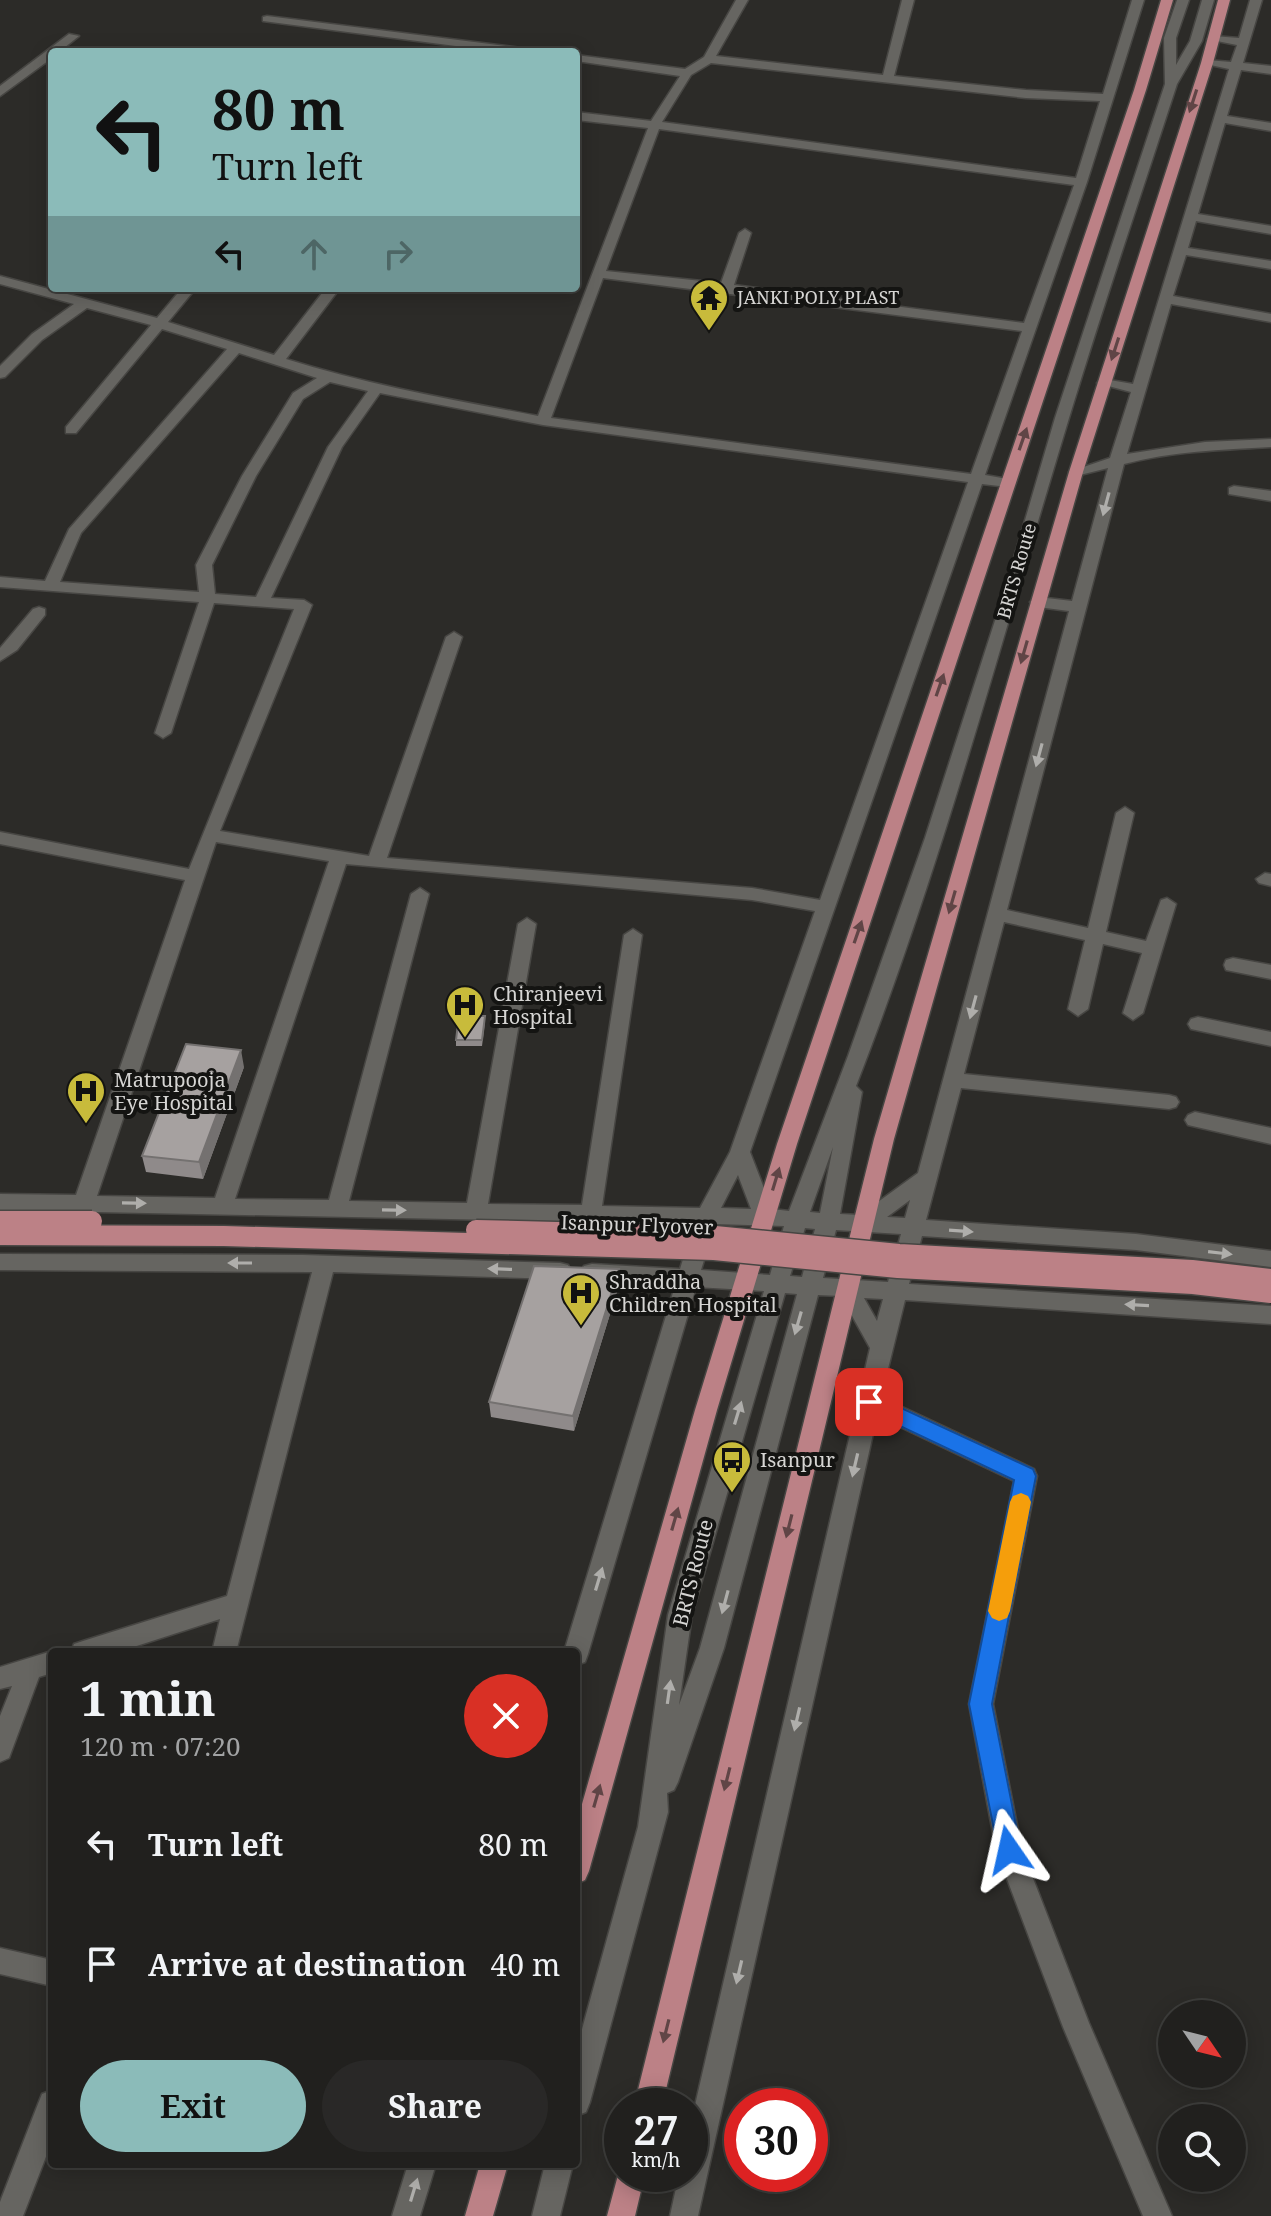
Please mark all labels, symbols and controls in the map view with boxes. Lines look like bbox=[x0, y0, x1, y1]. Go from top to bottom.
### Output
text: 80 m bbox=[212, 70, 345, 146]
icon: left bbox=[80, 80, 184, 184]
one-way arrow bbox=[1187, 90, 1199, 114]
text: Turn left bbox=[212, 142, 363, 191]
icon: left bbox=[208, 232, 252, 276]
icon: ahead bbox=[292, 232, 336, 276]
icon: right bbox=[376, 232, 420, 276]
temple icon: JANKI POLY PLAST bbox=[688, 277, 730, 332]
place label: JANKI POLY PLAST bbox=[736, 285, 899, 309]
one-way arrow bbox=[1108, 338, 1120, 362]
one-way arrow bbox=[1017, 426, 1030, 450]
one-way arrow bbox=[1099, 491, 1111, 516]
street label: BRTS Route bbox=[991, 520, 1041, 621]
one-way arrow bbox=[1017, 640, 1030, 664]
one-way arrow bbox=[935, 673, 947, 697]
one-way arrow bbox=[1033, 743, 1045, 768]
one-way arrow bbox=[945, 890, 958, 914]
one-way arrow bbox=[852, 919, 864, 943]
place label: Chiranjeevi Hospital bbox=[493, 980, 604, 1030]
hospital icon: Chiranjeevi Hospital bbox=[444, 984, 486, 1039]
one-way arrow bbox=[966, 994, 978, 1019]
place label: Matrupooja Eye Hospital bbox=[114, 1066, 233, 1116]
hospital icon: Matrupooja Eye Hospital bbox=[65, 1070, 107, 1125]
one-way arrow bbox=[770, 1166, 783, 1190]
one-way arrow bbox=[122, 1197, 147, 1210]
one-way arrow bbox=[382, 1203, 407, 1216]
street label: Isanpur Flyover bbox=[560, 1208, 714, 1241]
one-way arrow bbox=[949, 1225, 974, 1238]
one-way arrow bbox=[1208, 1247, 1233, 1260]
one-way arrow bbox=[227, 1257, 252, 1269]
one-way arrow bbox=[487, 1263, 512, 1276]
place label: Shraddha Children Hospital bbox=[609, 1268, 777, 1318]
hospital icon: Shraddha Children Hospital bbox=[560, 1272, 602, 1327]
one-way arrow bbox=[1124, 1299, 1149, 1312]
one-way arrow bbox=[791, 1312, 804, 1336]
pin bbox=[835, 1368, 903, 1436]
icon: arrive bbox=[847, 1380, 891, 1424]
one-way arrow bbox=[733, 1401, 745, 1425]
bus stop icon: Isanpur bbox=[711, 1439, 753, 1494]
place label: Isanpur bbox=[760, 1446, 835, 1473]
one-way arrow bbox=[848, 1453, 861, 1478]
one-way arrow bbox=[669, 1506, 682, 1530]
one-way arrow bbox=[782, 1514, 795, 1539]
street label: BRTS Route bbox=[666, 1517, 719, 1629]
one-way arrow bbox=[593, 1567, 606, 1591]
one-way arrow bbox=[718, 1589, 730, 1614]
text: 1 min bbox=[80, 1665, 216, 1730]
button: close bbox=[464, 1674, 548, 1758]
one-way arrow bbox=[663, 1679, 676, 1704]
one-way arrow bbox=[790, 1706, 803, 1731]
text: 120 m · 07:20 bbox=[80, 1728, 241, 1764]
one-way arrow bbox=[721, 1766, 733, 1791]
one-way arrow bbox=[591, 1784, 604, 1808]
position arrow bbox=[967, 1808, 1051, 1892]
icon: left bbox=[80, 1822, 124, 1866]
text: Turn left bbox=[148, 1824, 283, 1865]
text: 80 m bbox=[478, 1824, 548, 1865]
icon: arrive bbox=[80, 1942, 124, 1986]
text: Arrive at destination bbox=[148, 1944, 467, 1985]
text: 40 m bbox=[491, 1944, 560, 1985]
one-way arrow bbox=[733, 1960, 745, 1985]
north arrow bbox=[1158, 2000, 1246, 2088]
map controls bbox=[1158, 2000, 1246, 2192]
one-way arrow bbox=[659, 2019, 671, 2044]
button: Exit bbox=[80, 2060, 306, 2152]
button: Share bbox=[322, 2060, 548, 2152]
speed limit sign: 30 bbox=[724, 2088, 828, 2192]
text: 27 bbox=[633, 2102, 679, 2157]
button: search bbox=[1158, 2104, 1246, 2192]
text: km/h bbox=[631, 2146, 681, 2173]
one-way arrow bbox=[408, 2178, 421, 2202]

